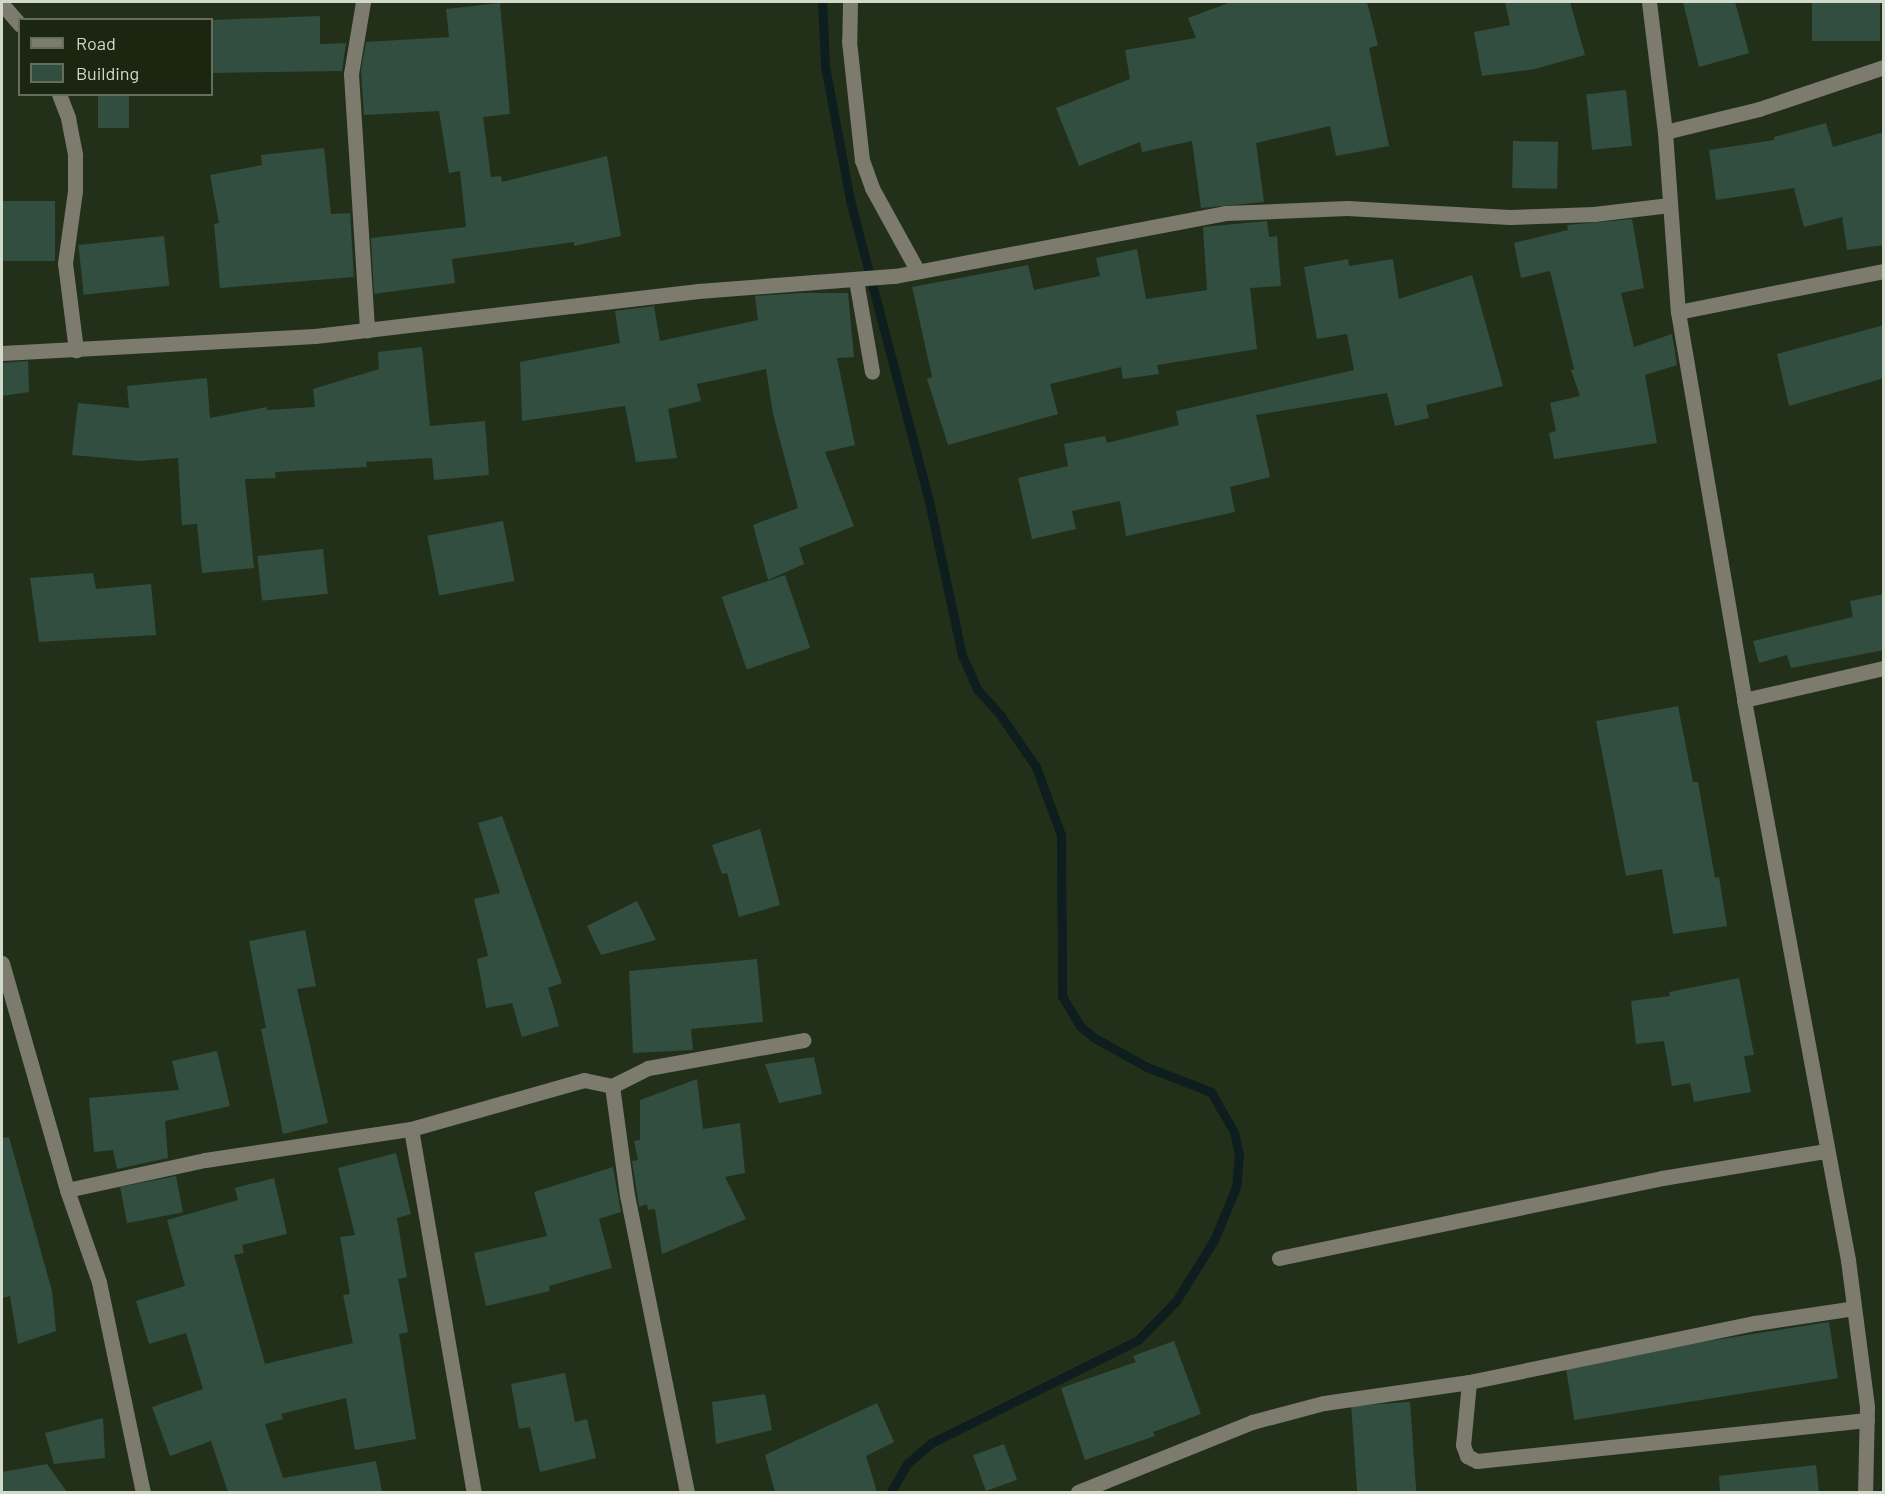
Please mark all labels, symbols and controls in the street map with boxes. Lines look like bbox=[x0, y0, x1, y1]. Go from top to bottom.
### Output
legend bbox=[18, 18, 213, 96]
text: Road bbox=[76, 32, 116, 54]
text: Building bbox=[76, 62, 139, 84]

